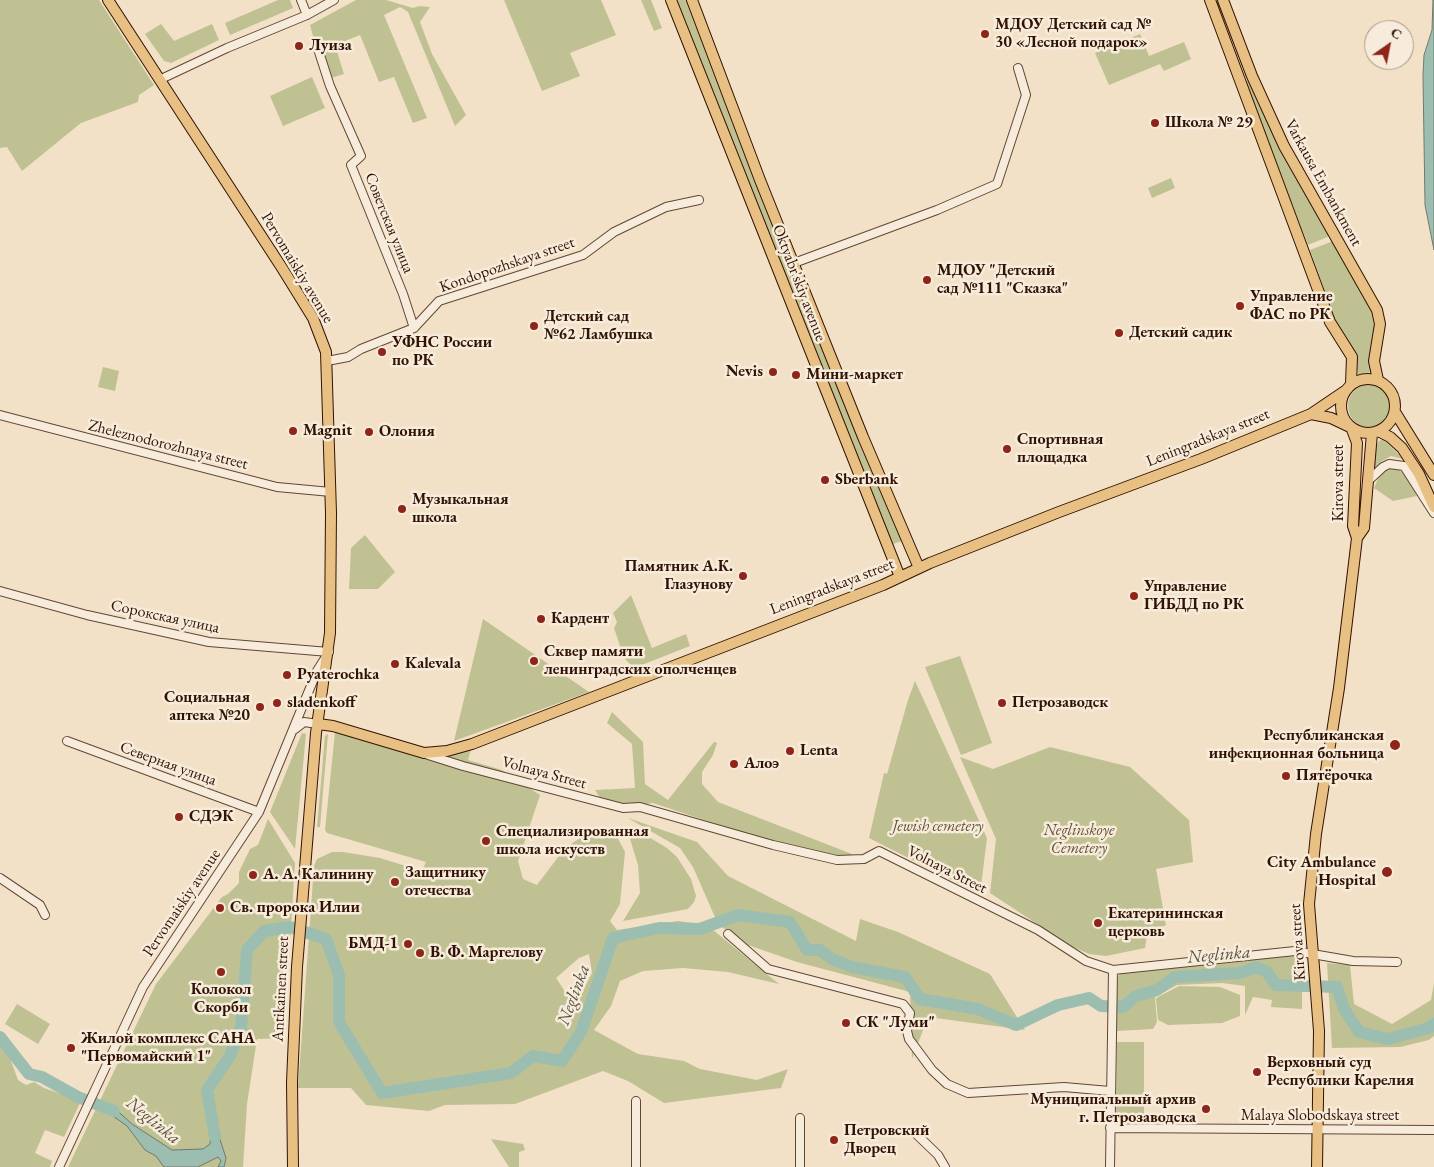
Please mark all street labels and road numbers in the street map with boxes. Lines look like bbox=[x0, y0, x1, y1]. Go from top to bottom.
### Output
street label: Varkausa Embankment bbox=[1280, 116, 1366, 250]
street label: Советская улица bbox=[360, 170, 418, 276]
street label: Pervomaiskiy avenue bbox=[256, 209, 338, 327]
street label: Oktyabr'skiy avenue bbox=[768, 222, 830, 344]
street label: Kondopozhskaya street bbox=[437, 233, 577, 297]
street label: Leningradskaya street bbox=[1144, 405, 1272, 471]
street label: Zheleznodorozhnaya street bbox=[86, 416, 250, 474]
street label: Kirova street bbox=[1329, 444, 1349, 522]
street label: Leningradskaya street bbox=[767, 555, 897, 619]
street label: Сорокская улица bbox=[109, 596, 221, 638]
street label: Северная улица bbox=[117, 738, 219, 790]
street label: Volnaya Street bbox=[500, 752, 588, 794]
street label: Volnaya Street bbox=[904, 842, 990, 898]
street label: Pervomaiskiy avenue bbox=[139, 846, 225, 960]
street label: Kirova street bbox=[1286, 903, 1310, 981]
street label: Antikainen street bbox=[269, 936, 293, 1042]
street label: Malaya Slobodskaya street bbox=[1241, 1106, 1399, 1126]

